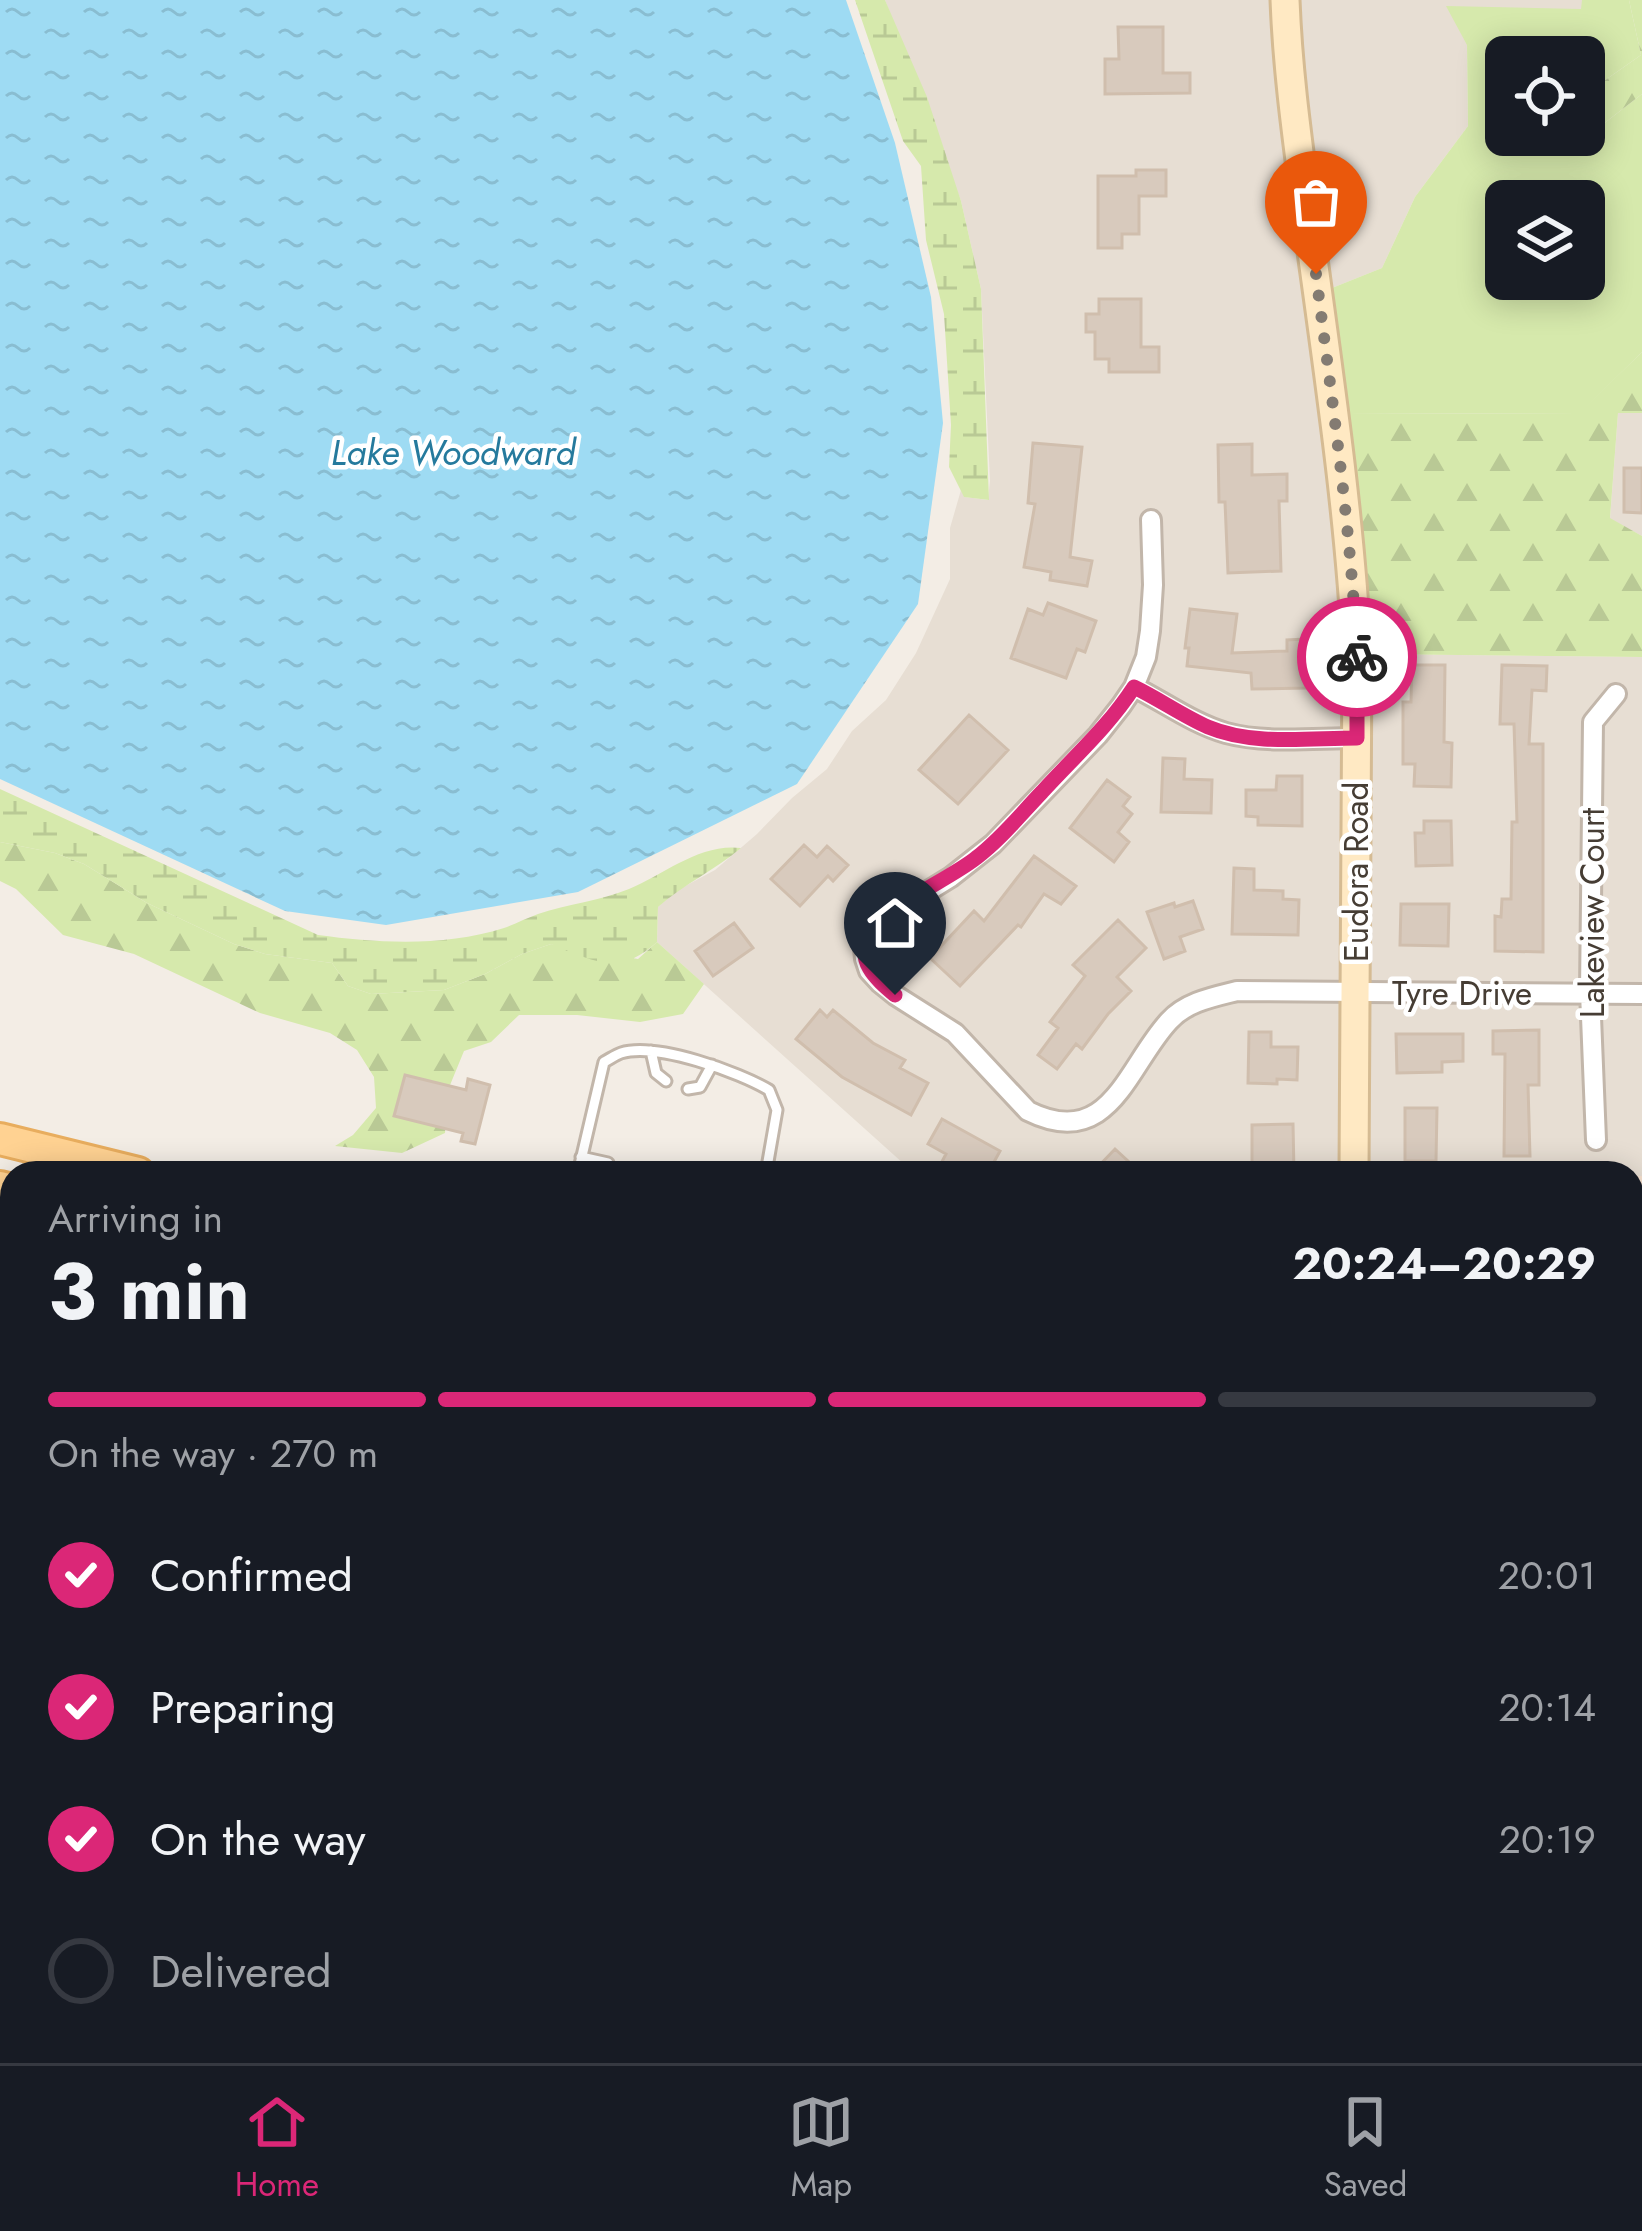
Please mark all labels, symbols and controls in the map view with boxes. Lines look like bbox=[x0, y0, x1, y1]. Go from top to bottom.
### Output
map controls bbox=[1485, 36, 1605, 300]
button: locate bbox=[1485, 36, 1605, 156]
pin bbox=[1265, 151, 1367, 274]
icon: bag bbox=[1283, 169, 1349, 235]
button: layers bbox=[1485, 180, 1605, 300]
water label: Lake Woodward bbox=[331, 426, 577, 478]
courier bbox=[1297, 597, 1417, 717]
icon: bike bbox=[1324, 624, 1390, 690]
street label: Eudora Road bbox=[1333, 782, 1380, 962]
street label: Lakeview Court bbox=[1569, 808, 1616, 1018]
pin bbox=[844, 872, 946, 995]
icon: home bbox=[862, 890, 928, 956]
street label: Tyre Drive bbox=[1392, 970, 1532, 1017]
text: Arriving in bbox=[48, 1190, 223, 1247]
text: 20:24–20:29 bbox=[1293, 1231, 1596, 1296]
text: 3 min bbox=[48, 1236, 250, 1348]
text: On the way · 270 m bbox=[48, 1425, 378, 1482]
icon: check bbox=[48, 1542, 114, 1608]
text: Confirmed bbox=[150, 1543, 353, 1608]
text: 20:01 bbox=[1498, 1547, 1596, 1604]
icon: check bbox=[48, 1674, 114, 1740]
text: Preparing bbox=[150, 1675, 335, 1740]
text: 20:14 bbox=[1498, 1679, 1596, 1736]
icon: check bbox=[48, 1806, 114, 1872]
text: On the way bbox=[150, 1807, 366, 1872]
text: 20:19 bbox=[1499, 1811, 1596, 1868]
text: Delivered bbox=[150, 1939, 332, 2004]
tab: Home bbox=[235, 2089, 319, 2208]
tab: Map bbox=[788, 2089, 854, 2208]
tab: Saved bbox=[1324, 2089, 1407, 2208]

